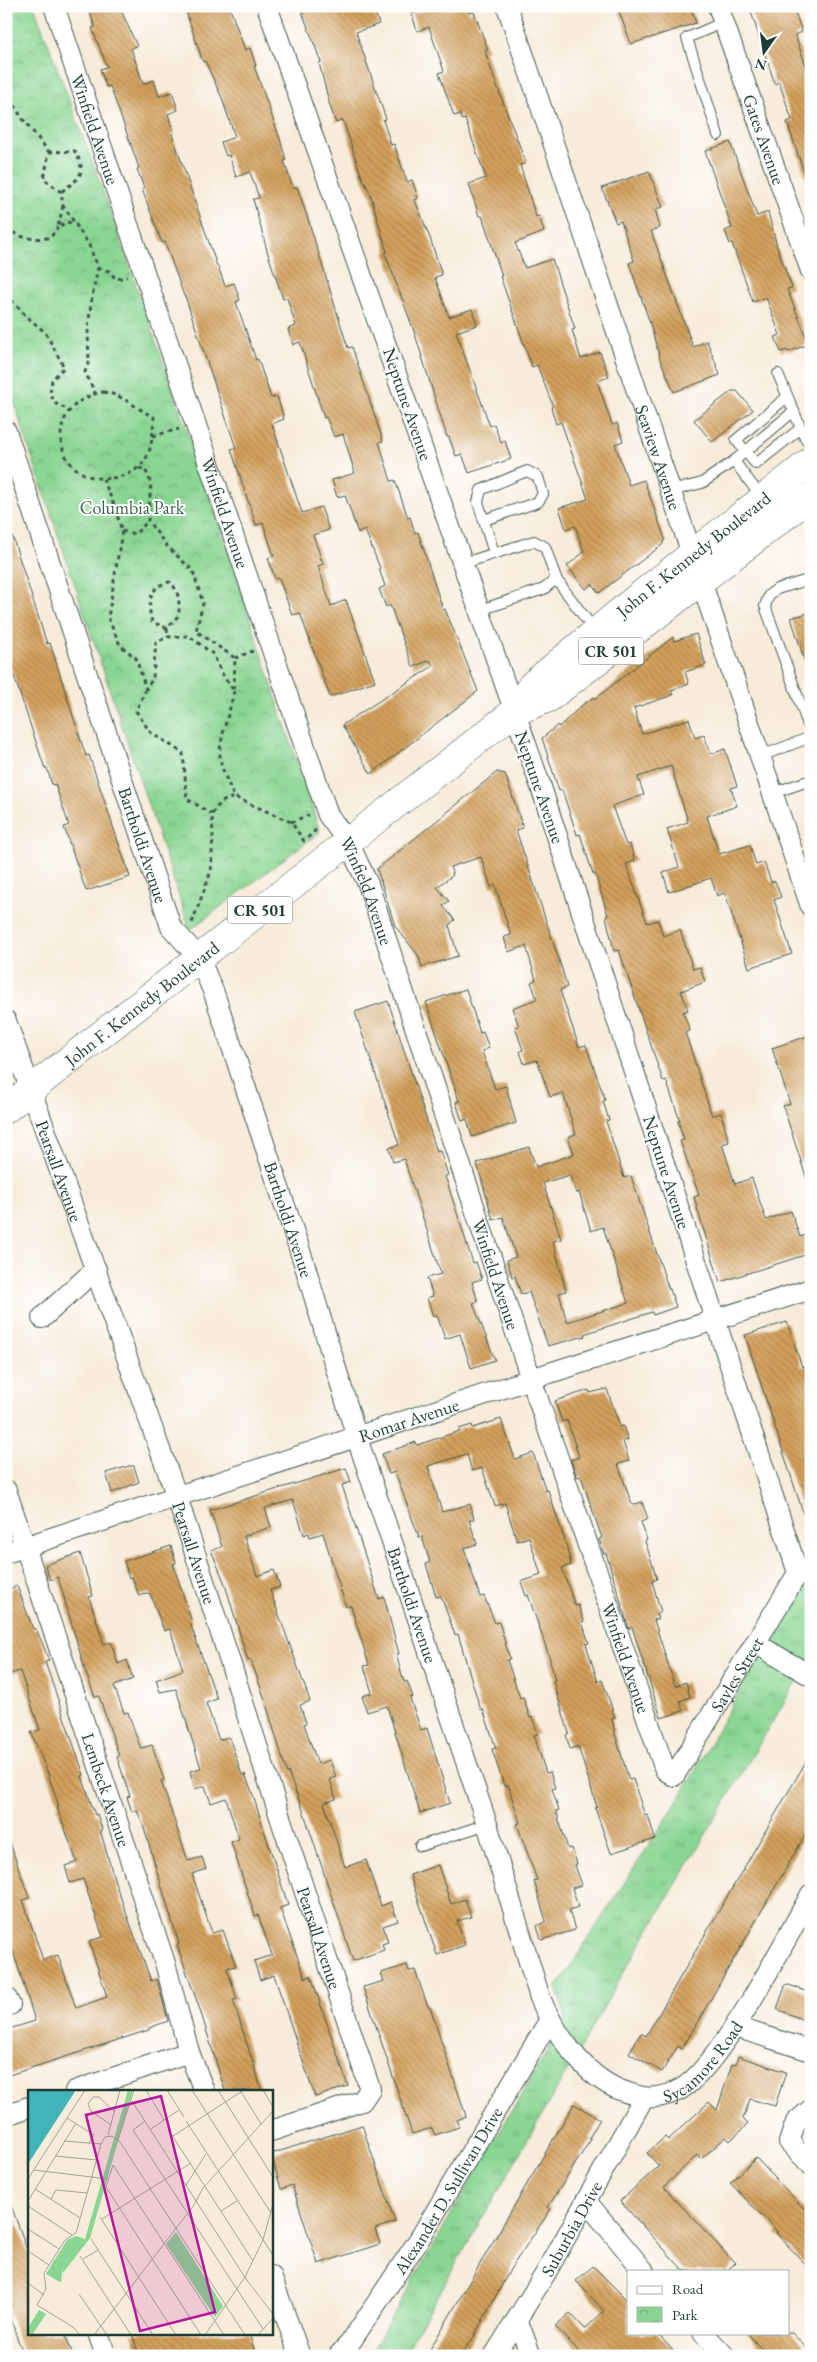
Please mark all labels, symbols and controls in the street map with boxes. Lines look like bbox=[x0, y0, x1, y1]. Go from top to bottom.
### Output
north arrow bbox=[740, 28, 790, 78]
text: N bbox=[753, 54, 769, 75]
street label: Winfield Avenue bbox=[66, 71, 125, 187]
street label: Gates Avenue bbox=[738, 91, 791, 187]
street label: Neptune Avenue bbox=[378, 345, 438, 463]
street label: Seaview Avenue bbox=[631, 402, 688, 512]
street label: Winfield Avenue bbox=[196, 454, 255, 571]
street label: John F. Kennedy Boulevard bbox=[610, 485, 776, 623]
park label: Columbia Park bbox=[80, 496, 185, 519]
road number: CR 501 bbox=[578, 637, 644, 664]
street label: Neptune Avenue bbox=[510, 728, 570, 846]
street label: Bartholdi Avenue bbox=[114, 784, 174, 906]
street label: Winfield Avenue bbox=[335, 832, 399, 948]
road number: CR 501 bbox=[228, 896, 292, 924]
street label: John F. Kennedy Boulevard bbox=[58, 935, 224, 1072]
street label: Neptune Avenue bbox=[638, 1113, 696, 1231]
street label: Pearsall Avenue bbox=[31, 1117, 89, 1225]
street label: Bartholdi Avenue bbox=[259, 1158, 319, 1280]
street label: Winfield Avenue bbox=[468, 1216, 525, 1332]
street label: Romar Avenue bbox=[355, 1392, 462, 1447]
street label: Pearsall Avenue bbox=[168, 1498, 222, 1607]
street label: Bartholdi Avenue bbox=[383, 1544, 443, 1666]
street label: Winfield Avenue bbox=[597, 1599, 656, 1716]
street label: Sayles Street bbox=[705, 1632, 768, 1716]
street label: Lembeck Avenue bbox=[77, 1730, 137, 1849]
street label: Pearsall Avenue bbox=[292, 1884, 348, 1992]
street label: Sycamore Road bbox=[660, 2015, 748, 2107]
inset map bbox=[28, 2090, 272, 2334]
street label: Alexander D. Sullivan Drive bbox=[387, 2102, 507, 2279]
street label: Suburbia Drive bbox=[535, 2177, 607, 2280]
legend bbox=[627, 2270, 790, 2334]
text: Road bbox=[672, 2279, 704, 2298]
text: Park bbox=[672, 2305, 699, 2324]

